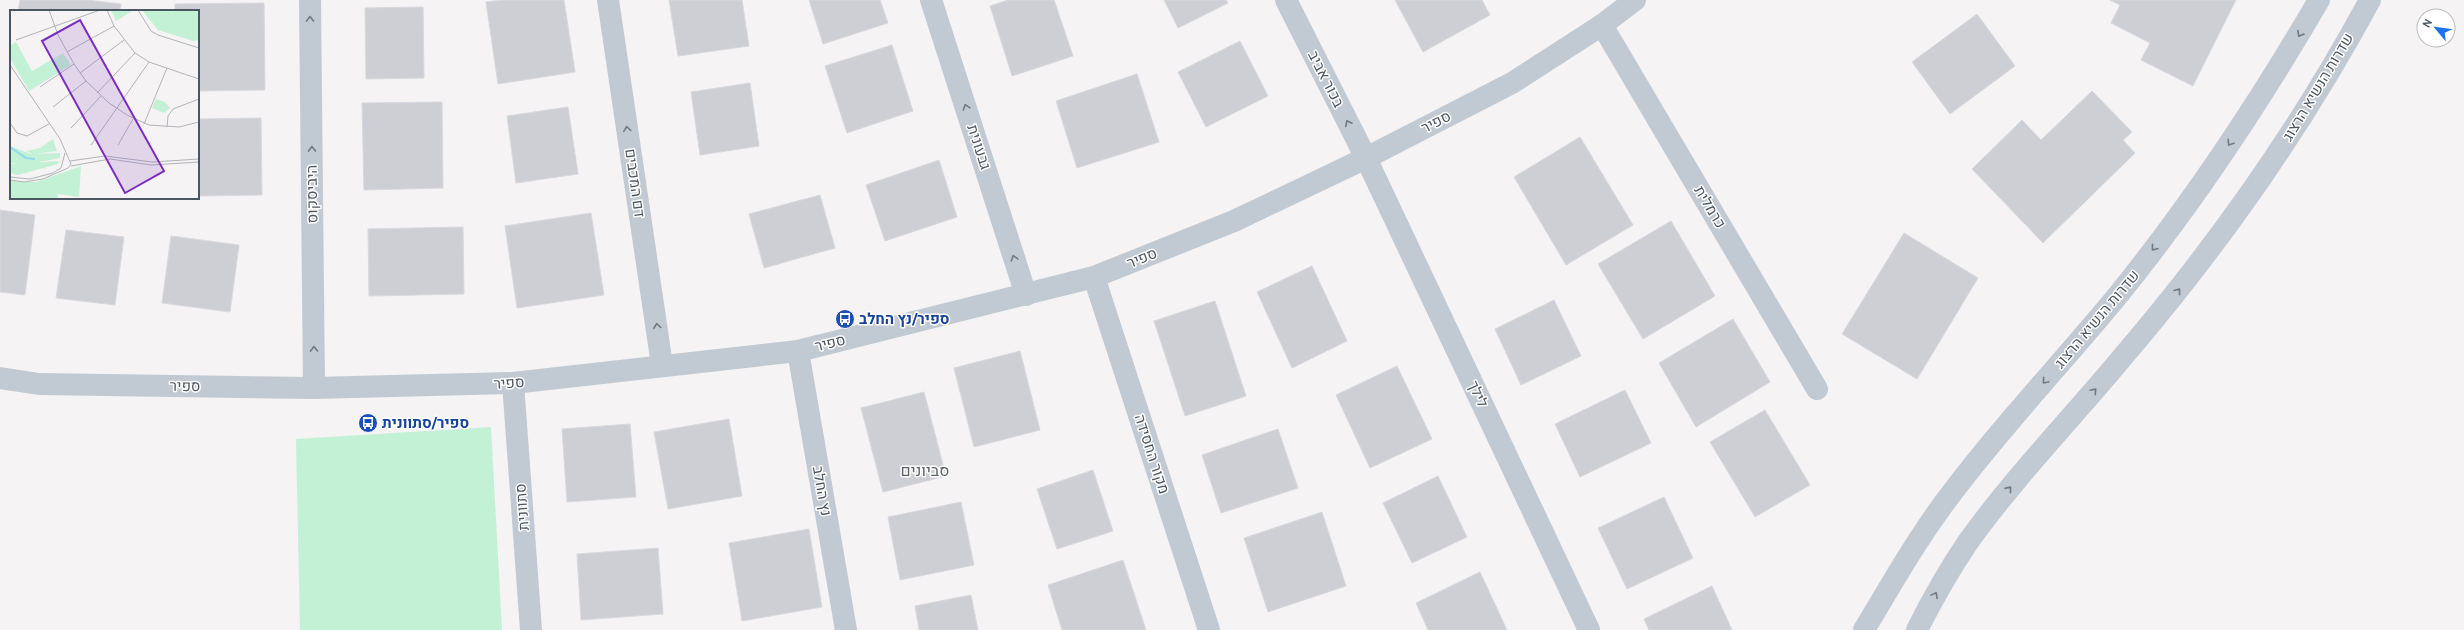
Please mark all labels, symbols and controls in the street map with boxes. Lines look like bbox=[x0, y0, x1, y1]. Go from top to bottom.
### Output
north arrow bbox=[2416, 8, 2456, 48]
inset map bbox=[10, 10, 199, 199]
one-way arrow bbox=[306, 16, 314, 22]
text: N bbox=[2419, 16, 2435, 30]
street label: שדרות הנשיא הרצוג bbox=[2279, 30, 2357, 144]
one-way arrow bbox=[2297, 30, 2304, 37]
street label: בכור אביב bbox=[1304, 48, 1348, 110]
one-way arrow bbox=[962, 104, 970, 111]
street label: ספיר bbox=[1418, 107, 1454, 137]
one-way arrow bbox=[1345, 120, 1353, 127]
street label: גבעונית bbox=[963, 122, 995, 172]
one-way arrow bbox=[623, 126, 632, 132]
one-way arrow bbox=[2228, 139, 2235, 146]
one-way arrow bbox=[307, 146, 316, 152]
street label: דם המכבים bbox=[621, 148, 649, 219]
street label: היביסקוס bbox=[302, 165, 322, 223]
street label: כרמלית bbox=[1690, 182, 1730, 232]
street label: ספיר bbox=[1124, 244, 1160, 272]
one-way arrow bbox=[2151, 244, 2158, 251]
one-way arrow bbox=[1011, 254, 1019, 261]
street label: שדרות הנשיא הרצוג bbox=[2051, 266, 2143, 372]
one-way arrow bbox=[2173, 288, 2180, 295]
bus stop icon: ספיר/נץ החלב bbox=[834, 308, 856, 330]
place label: ספיר/נץ החלב bbox=[859, 310, 950, 328]
one-way arrow bbox=[653, 323, 662, 329]
street label: ספיר bbox=[813, 331, 847, 355]
one-way arrow bbox=[310, 346, 318, 352]
street label: ספיר bbox=[493, 373, 525, 393]
street label: ספיר bbox=[169, 377, 201, 395]
one-way arrow bbox=[2042, 377, 2049, 384]
street label: לילך bbox=[1464, 378, 1492, 410]
one-way arrow bbox=[2090, 388, 2097, 395]
bus stop icon: ספיר/סתוונית bbox=[357, 412, 379, 434]
street label: מקור החסידה bbox=[1131, 412, 1173, 496]
place label: ספיר/סתוונית bbox=[382, 414, 469, 432]
district label: סביונים bbox=[901, 461, 949, 480]
street label: נץ החלב bbox=[809, 465, 835, 517]
street label: סתוונית bbox=[511, 483, 533, 531]
one-way arrow bbox=[2005, 486, 2012, 493]
one-way arrow bbox=[1930, 592, 1938, 600]

